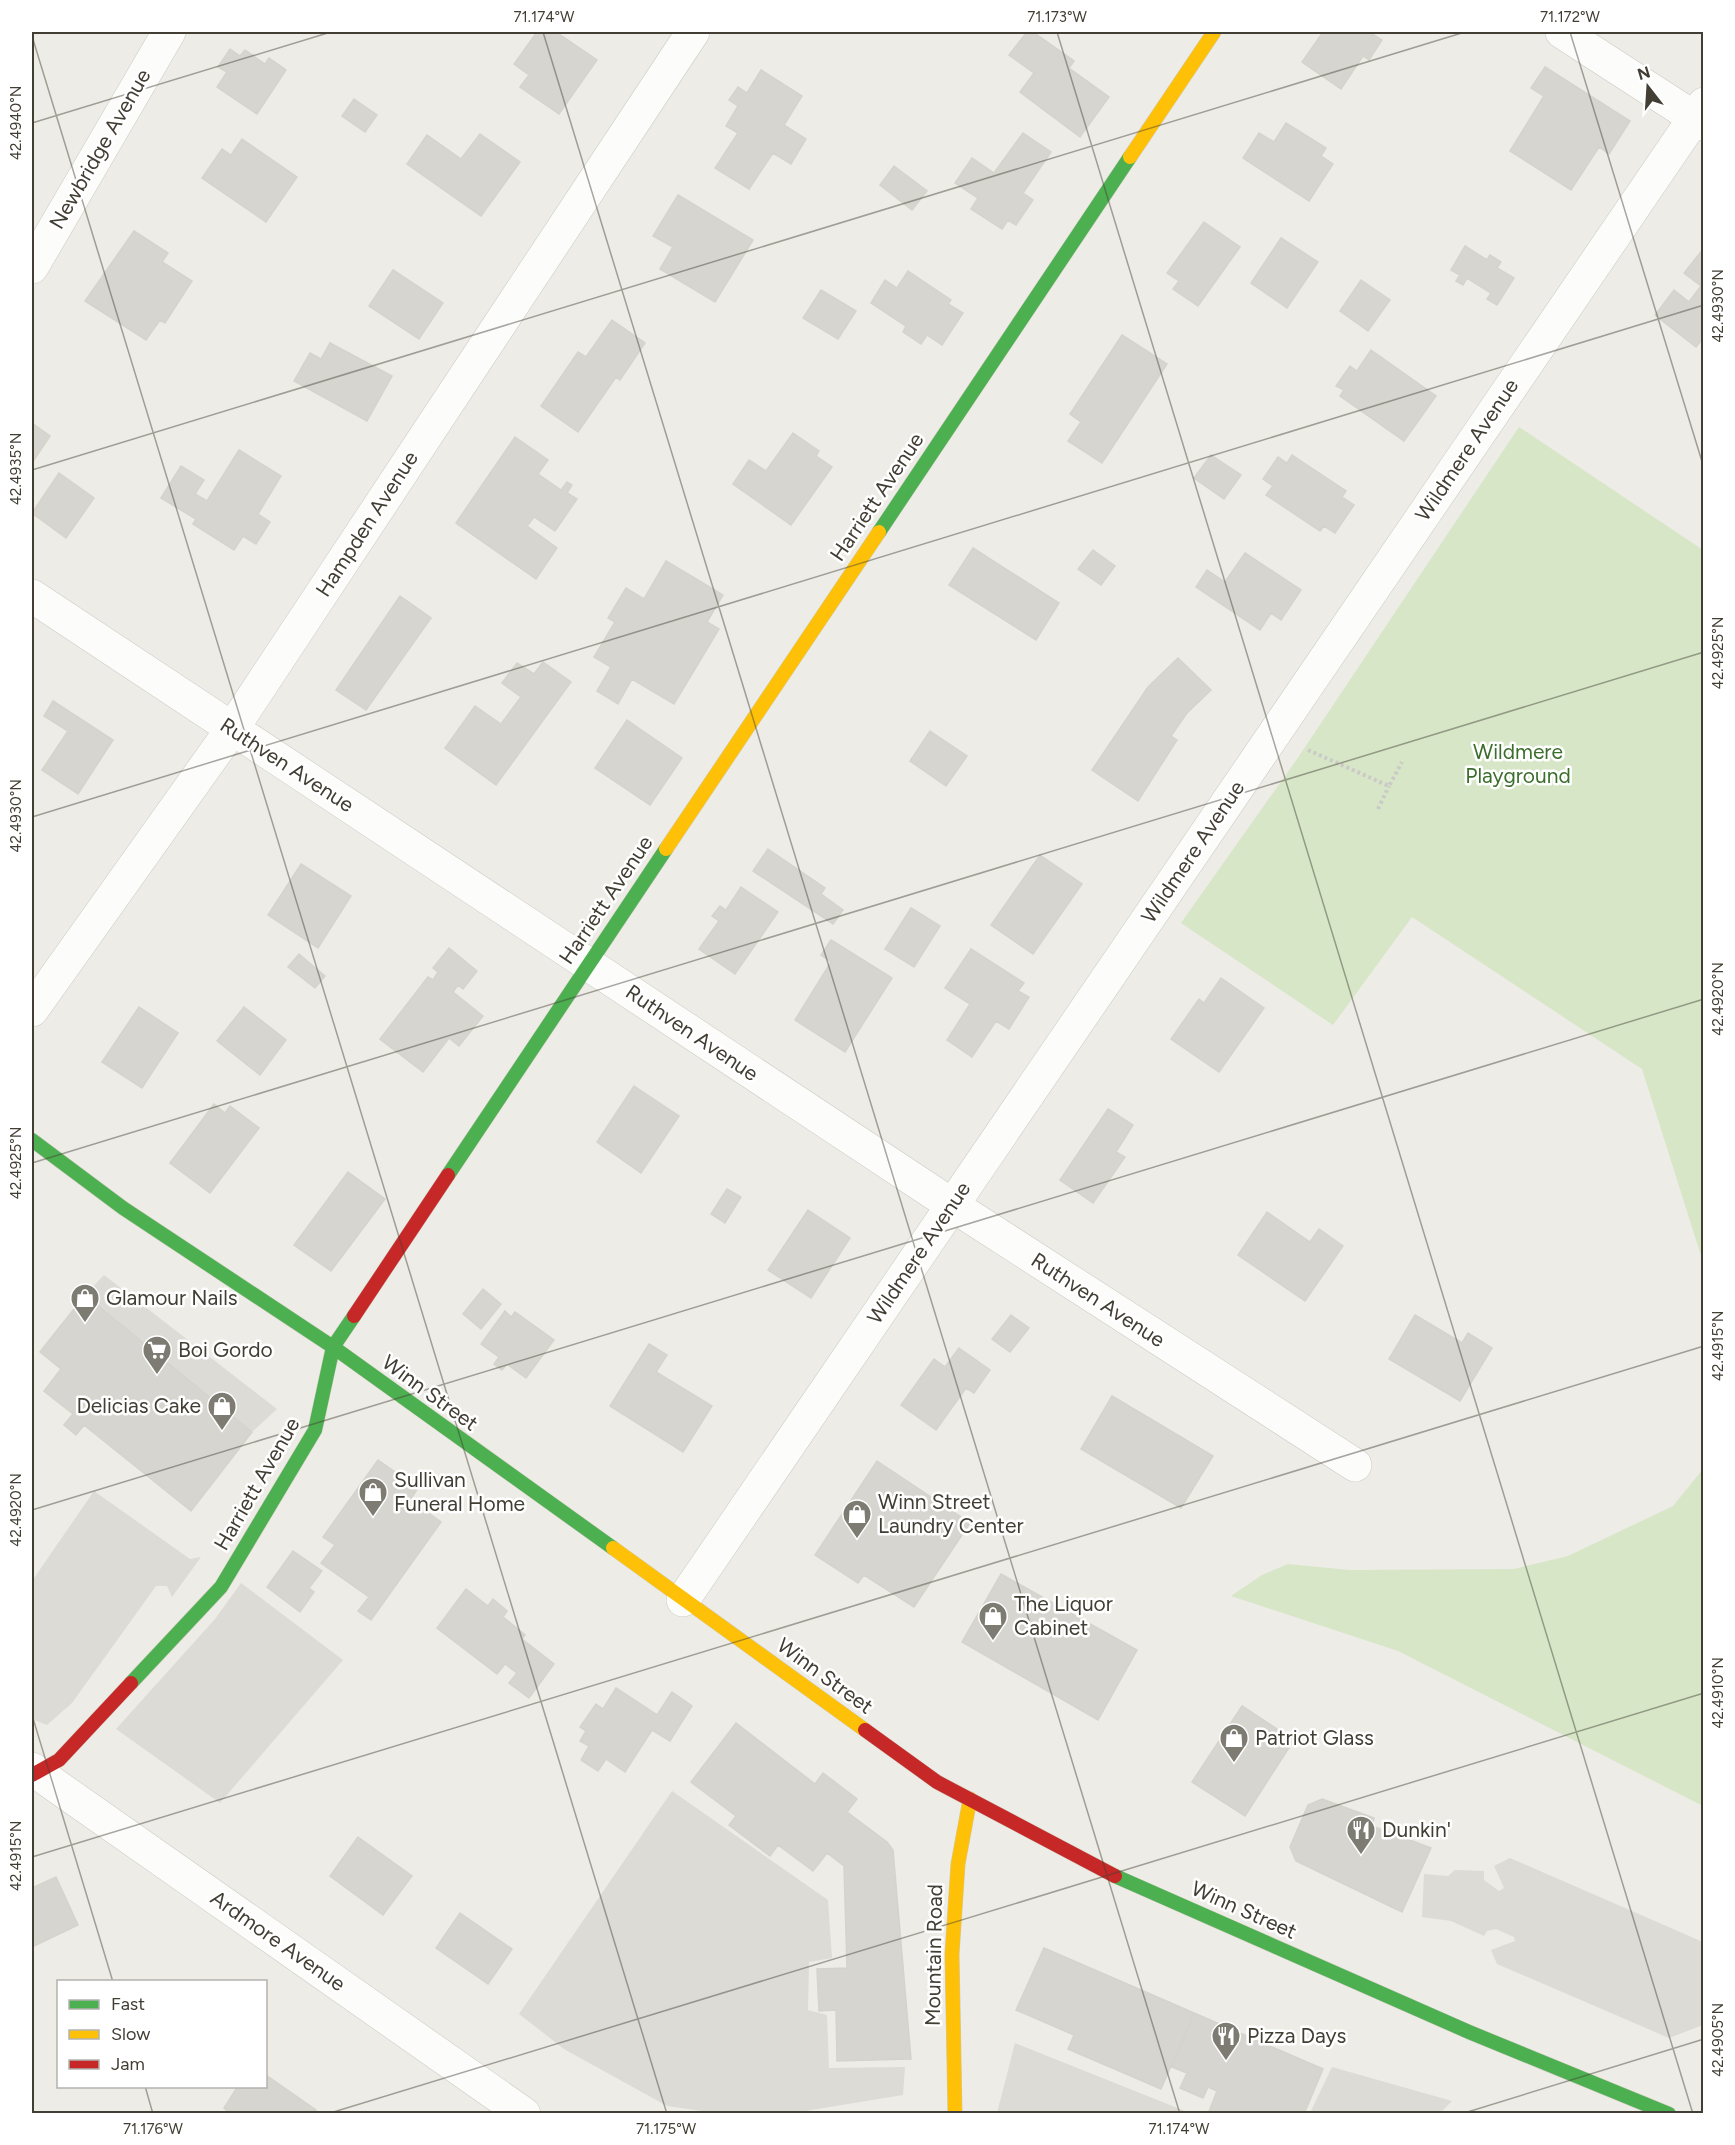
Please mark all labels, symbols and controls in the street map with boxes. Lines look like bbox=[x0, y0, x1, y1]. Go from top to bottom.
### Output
text: 71.174°W bbox=[514, 8, 575, 26]
text: 71.173°W bbox=[1027, 8, 1087, 26]
text: 71.172°W bbox=[1540, 8, 1601, 26]
north arrow bbox=[1618, 57, 1678, 117]
text: N bbox=[1635, 62, 1652, 84]
street label: Newbridge Avenue bbox=[44, 64, 156, 233]
text: 42.4940°N bbox=[7, 86, 25, 160]
text: 42.4930°N bbox=[1709, 269, 1727, 343]
street label: Wildmere Avenue bbox=[1410, 374, 1523, 526]
street label: Harriett Avenue bbox=[825, 428, 929, 566]
text: 42.4935°N bbox=[7, 433, 25, 505]
street label: Hampden Avenue bbox=[310, 446, 423, 601]
text: 42.4925°N bbox=[1709, 617, 1727, 689]
street label: Ruthven Avenue bbox=[216, 712, 359, 817]
park label: Wildmere Playground bbox=[1465, 739, 1571, 788]
street label: Wildmere Avenue bbox=[1136, 776, 1249, 928]
text: 42.4930°N bbox=[7, 779, 25, 853]
street label: Harriett Avenue bbox=[554, 831, 658, 969]
text: 42.4920°N bbox=[1709, 962, 1727, 1036]
street label: Ruthven Avenue bbox=[621, 979, 763, 1086]
text: 42.4925°N bbox=[7, 1127, 25, 1199]
street label: Wildmere Avenue bbox=[862, 1177, 975, 1329]
street label: Ruthven Avenue bbox=[1027, 1247, 1170, 1352]
shop icon: Glamour Nails bbox=[69, 1282, 101, 1324]
place label: Glamour Nails bbox=[106, 1285, 238, 1310]
text: 42.4915°N bbox=[1709, 1311, 1727, 1381]
supermarket icon: Boi Gordo bbox=[141, 1334, 173, 1376]
place label: Boi Gordo bbox=[178, 1337, 273, 1362]
street label: Winn Street bbox=[377, 1349, 483, 1436]
shop icon: Delicias Cake bbox=[206, 1390, 238, 1432]
place label: Delicias Cake bbox=[76, 1393, 201, 1418]
street label: Harriett Avenue bbox=[208, 1413, 305, 1555]
place label: Sullivan Funeral Home bbox=[394, 1467, 525, 1516]
text: 42.4920°N bbox=[7, 1473, 25, 1547]
shop icon: Sullivan Funeral Home bbox=[357, 1476, 389, 1518]
place label: Winn Street Laundry Center bbox=[878, 1489, 1023, 1538]
shop icon: Winn Street Laundry Center bbox=[841, 1498, 873, 1540]
place label: The Liquor Cabinet bbox=[1014, 1591, 1113, 1640]
shop icon: The Liquor Cabinet bbox=[977, 1600, 1009, 1642]
street label: Winn Street bbox=[772, 1632, 878, 1719]
text: 42.4910°N bbox=[1709, 1657, 1727, 1729]
shop icon: Patriot Glass bbox=[1218, 1722, 1250, 1764]
place label: Patriot Glass bbox=[1255, 1725, 1374, 1750]
restaurant icon: Dunkin' bbox=[1345, 1814, 1377, 1856]
place label: Dunkin' bbox=[1382, 1817, 1451, 1842]
text: 42.4915°N bbox=[7, 1821, 25, 1891]
street label: Winn Street bbox=[1188, 1875, 1301, 1944]
street label: Mountain Road bbox=[920, 1884, 947, 2026]
street label: Ardmore Avenue bbox=[206, 1885, 350, 1996]
legend bbox=[57, 1980, 267, 2088]
text: Fast bbox=[111, 1993, 145, 2015]
text: 42.4905°N bbox=[1709, 2003, 1727, 2077]
restaurant icon: Pizza Days bbox=[1210, 2020, 1242, 2062]
text: Slow bbox=[111, 2023, 150, 2045]
place label: Pizza Days bbox=[1247, 2023, 1346, 2048]
text: Jam bbox=[111, 2053, 145, 2075]
text: 71.176°W bbox=[123, 2120, 184, 2138]
text: 71.175°W bbox=[636, 2120, 697, 2138]
text: 71.174°W bbox=[1149, 2120, 1210, 2138]

